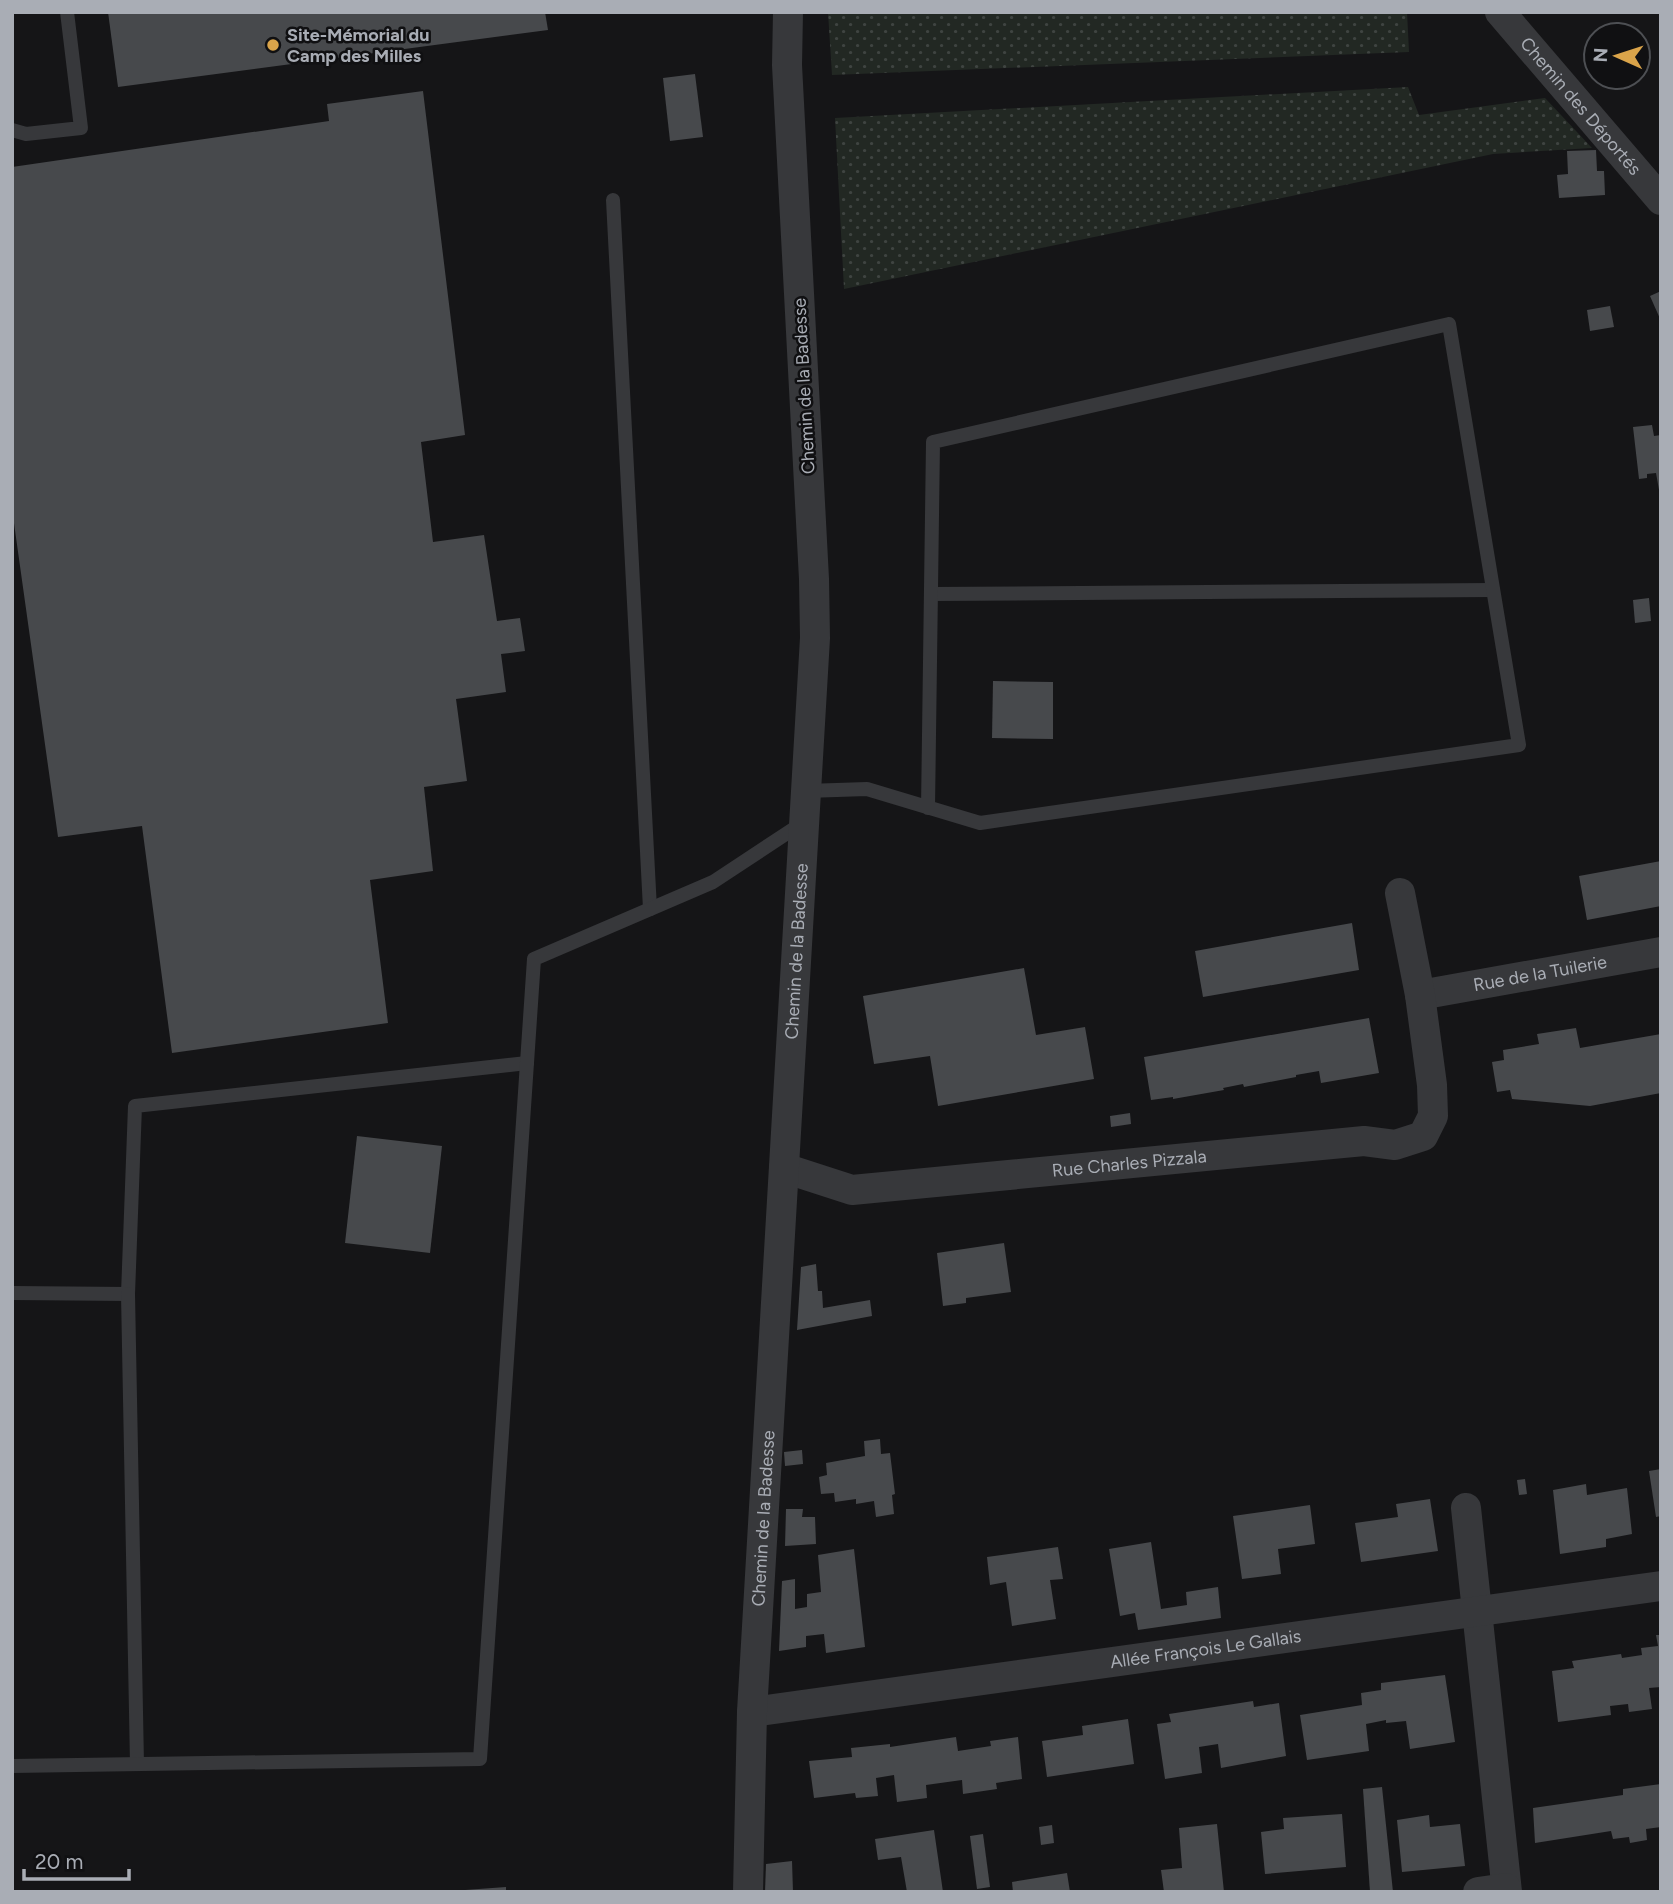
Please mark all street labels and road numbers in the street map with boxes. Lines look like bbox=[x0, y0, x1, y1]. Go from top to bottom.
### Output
street label: Chemin des Déportés bbox=[1516, 33, 1646, 180]
street label: Chemin de la Badesse bbox=[788, 297, 820, 475]
street label: Chemin de la Badesse bbox=[780, 862, 813, 1040]
street label: Rue de la Tuilerie bbox=[1472, 951, 1609, 996]
street label: Rue Charles Pizzala bbox=[1051, 1145, 1208, 1182]
street label: Chemin de la Badesse bbox=[747, 1429, 780, 1607]
street label: Allée François Le Gallais bbox=[1109, 1625, 1303, 1673]

